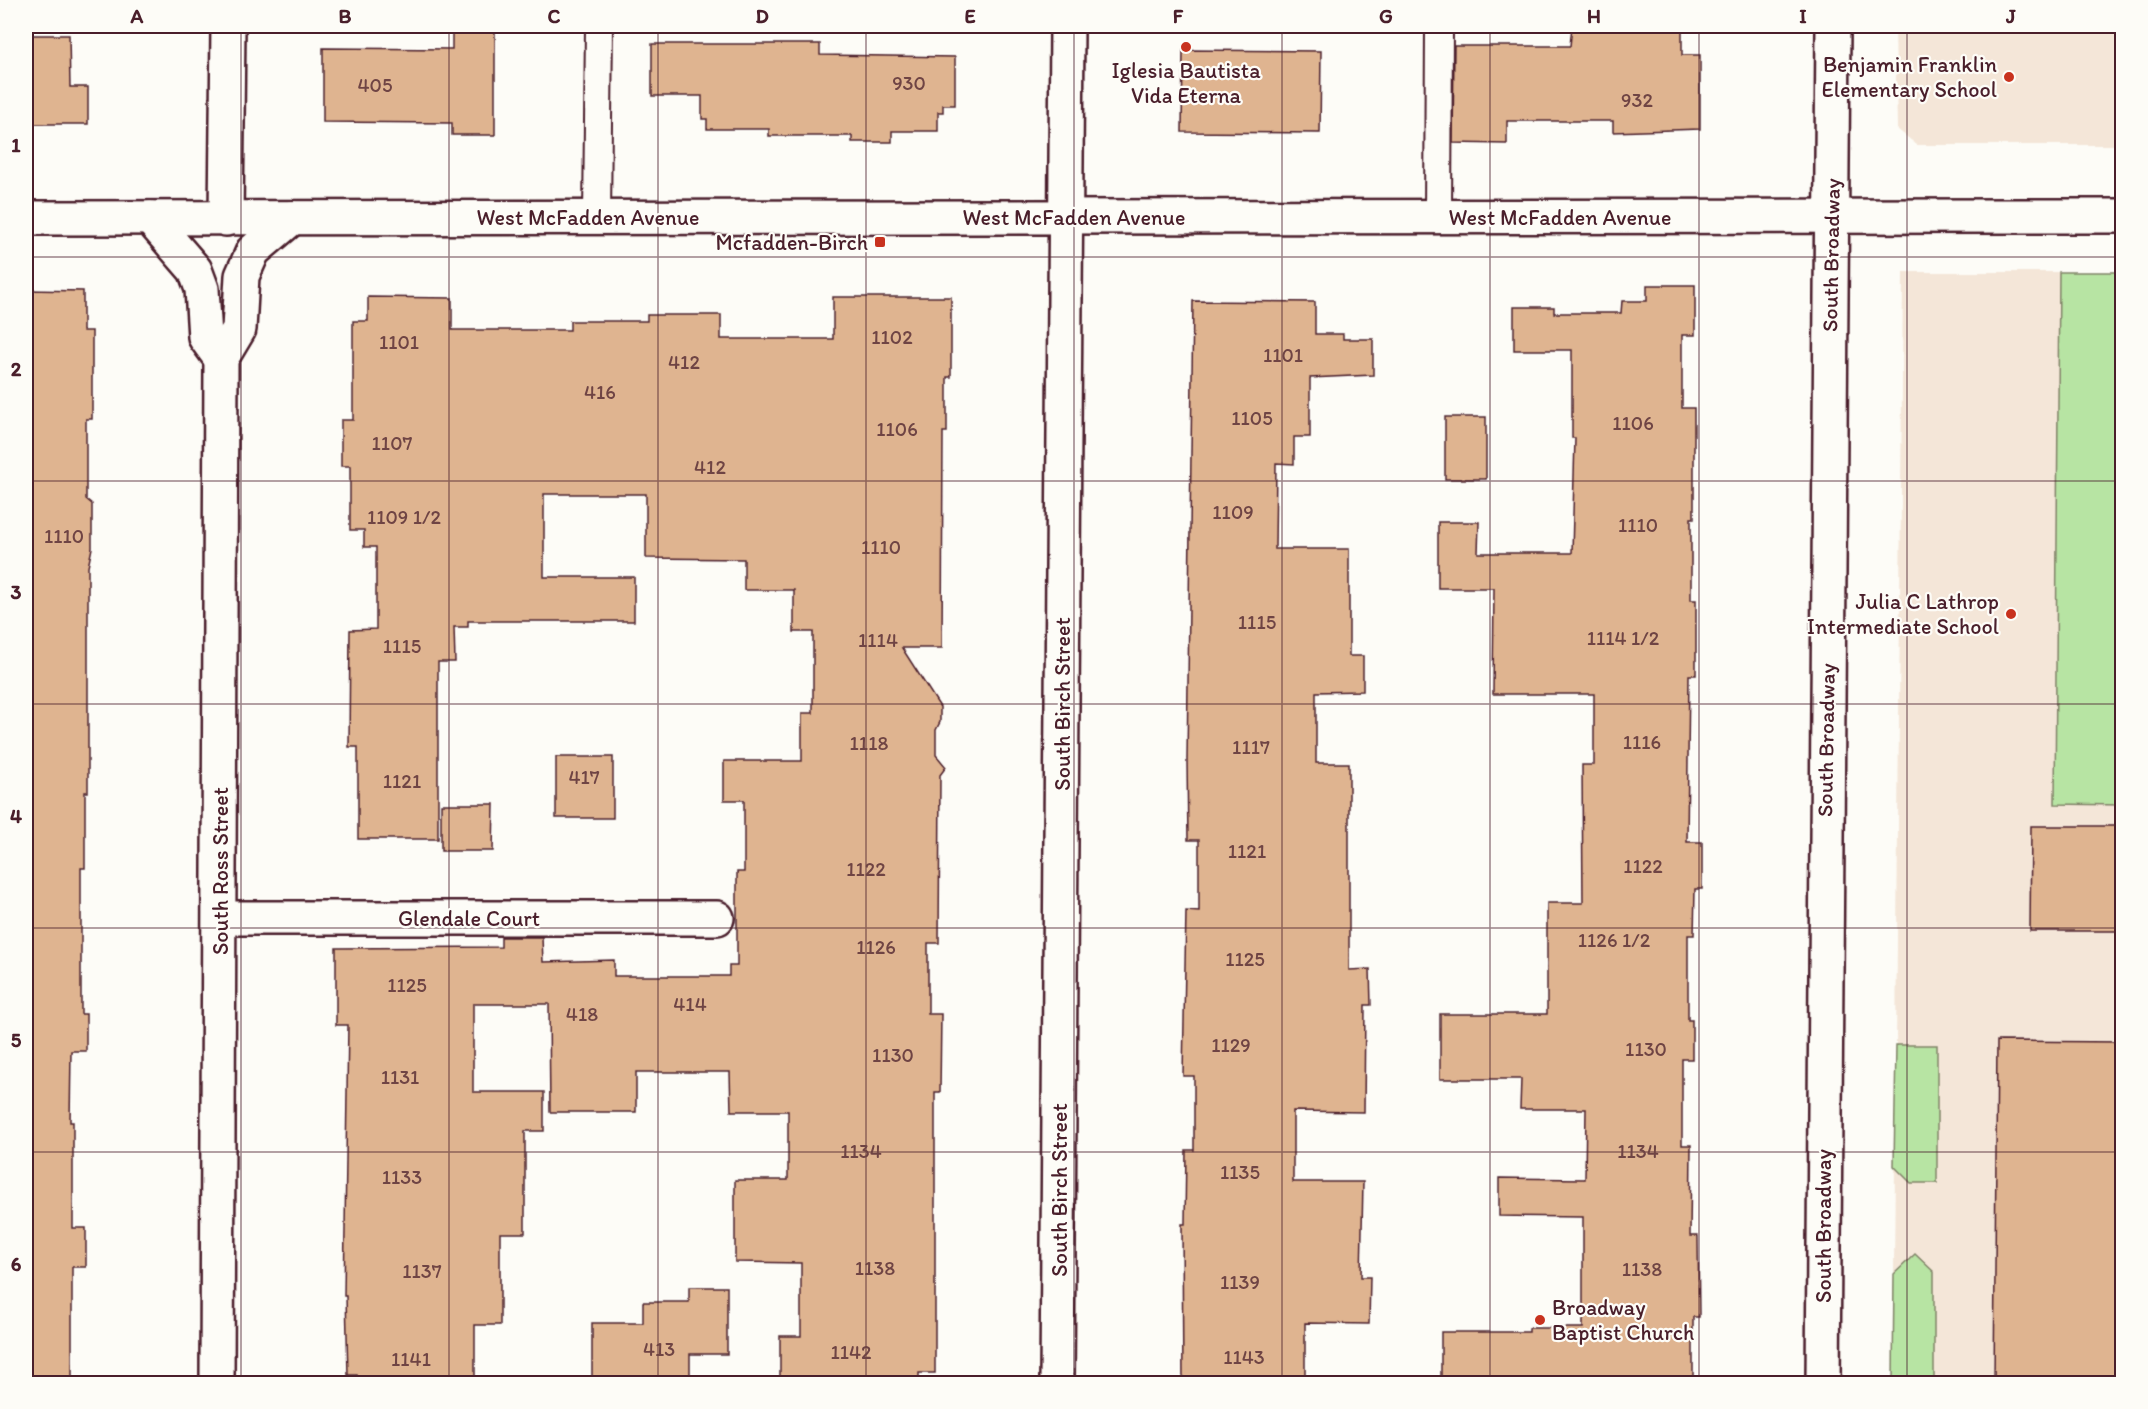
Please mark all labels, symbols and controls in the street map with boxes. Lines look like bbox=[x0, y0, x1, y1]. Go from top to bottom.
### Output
text: A bbox=[130, 4, 144, 28]
text: B bbox=[339, 4, 352, 28]
text: C bbox=[548, 4, 561, 28]
text: D bbox=[755, 4, 769, 28]
text: E bbox=[964, 4, 976, 28]
text: F bbox=[1173, 4, 1184, 28]
text: G bbox=[1379, 4, 1393, 28]
text: H bbox=[1587, 4, 1601, 28]
text: I bbox=[1799, 4, 1807, 28]
text: J bbox=[2005, 4, 2016, 28]
marker: Iglesia Bautista Vida Eterna bbox=[1179, 40, 1193, 54]
place label: Benjamin Franklin Elementary School bbox=[1822, 51, 1998, 103]
place label: Iglesia Bautista Vida Eterna bbox=[1111, 57, 1261, 109]
marker: Benjamin Franklin Elementary School bbox=[2002, 70, 2016, 84]
house number: 930 bbox=[892, 71, 926, 95]
house number: 405 bbox=[358, 73, 392, 97]
house number: 932 bbox=[1621, 88, 1653, 112]
text: 1 bbox=[11, 133, 21, 157]
street label: South Broadway bbox=[1816, 177, 1846, 332]
street label: West McFadden Avenue bbox=[477, 204, 699, 231]
street label: West McFadden Avenue bbox=[963, 204, 1185, 231]
street label: West McFadden Avenue bbox=[1449, 204, 1671, 231]
place label: Mcfadden-Birch bbox=[715, 229, 868, 256]
marker: Mcfadden-Birch bbox=[873, 235, 887, 249]
house number: 1102 bbox=[871, 325, 913, 349]
house number: 1101 bbox=[379, 330, 419, 354]
house number: 1101 bbox=[1263, 343, 1303, 367]
house number: 412 bbox=[668, 350, 700, 374]
text: 2 bbox=[11, 357, 22, 381]
house number: 416 bbox=[584, 380, 616, 404]
house number: 1105 bbox=[1231, 406, 1273, 430]
house number: 1106 bbox=[1612, 411, 1654, 435]
house number: 1106 bbox=[876, 417, 918, 441]
house number: 1107 bbox=[372, 431, 412, 455]
house number: 412 bbox=[694, 455, 726, 479]
house number: 1109 bbox=[1212, 500, 1254, 524]
house number: 1109 1/2 bbox=[367, 505, 442, 529]
house number: 1110 bbox=[1618, 513, 1658, 537]
house number: 1110 bbox=[44, 524, 84, 548]
house number: 1110 bbox=[861, 535, 901, 559]
text: 3 bbox=[11, 580, 22, 604]
place label: Julia C Lathrop Intermediate School bbox=[1807, 588, 1999, 640]
marker: Julia C Lathrop Intermediate School bbox=[2004, 607, 2018, 621]
house number: 1115 bbox=[1238, 610, 1276, 634]
street label: South Birch Street bbox=[1049, 617, 1076, 791]
house number: 1114 1/2 bbox=[1587, 626, 1660, 650]
house number: 1114 bbox=[858, 628, 898, 652]
house number: 1115 bbox=[383, 634, 421, 658]
street label: South Broadway bbox=[1811, 662, 1841, 817]
house number: 1116 bbox=[1623, 730, 1661, 754]
house number: 1118 bbox=[850, 731, 888, 755]
house number: 1117 bbox=[1232, 735, 1270, 759]
house number: 417 bbox=[568, 765, 600, 789]
house number: 1121 bbox=[383, 769, 421, 793]
street label: South Ross Street bbox=[207, 787, 234, 955]
text: 4 bbox=[10, 804, 22, 828]
house number: 1121 bbox=[1228, 839, 1266, 863]
house number: 1122 bbox=[1623, 854, 1663, 878]
house number: 1122 bbox=[846, 857, 886, 881]
street label: Glendale Court bbox=[398, 905, 540, 932]
house number: 1126 1/2 bbox=[1578, 928, 1651, 952]
house number: 1126 bbox=[856, 935, 896, 959]
house number: 1125 bbox=[1225, 947, 1265, 971]
house number: 1125 bbox=[387, 973, 427, 997]
house number: 414 bbox=[673, 992, 707, 1016]
house number: 418 bbox=[566, 1002, 598, 1026]
text: 5 bbox=[11, 1028, 22, 1052]
house number: 1129 bbox=[1211, 1033, 1251, 1057]
house number: 1130 bbox=[1625, 1037, 1667, 1061]
house number: 1130 bbox=[872, 1043, 914, 1067]
house number: 1131 bbox=[381, 1065, 419, 1089]
street label: South Birch Street bbox=[1046, 1103, 1073, 1277]
house number: 1134 bbox=[840, 1139, 882, 1163]
house number: 1134 bbox=[1617, 1139, 1659, 1163]
street label: South Broadway bbox=[1810, 1149, 1837, 1303]
house number: 1135 bbox=[1220, 1160, 1260, 1184]
house number: 1133 bbox=[382, 1165, 422, 1189]
text: 6 bbox=[11, 1252, 22, 1276]
house number: 1138 bbox=[855, 1256, 895, 1280]
house number: 1138 bbox=[1622, 1257, 1662, 1281]
house number: 1137 bbox=[402, 1259, 442, 1283]
house number: 1139 bbox=[1220, 1270, 1260, 1294]
place label: Broadway Baptist Church bbox=[1552, 1294, 1694, 1346]
marker: Broadway Baptist Church bbox=[1533, 1313, 1547, 1327]
house number: 413 bbox=[643, 1337, 675, 1361]
house number: 1142 bbox=[830, 1340, 872, 1364]
house number: 1143 bbox=[1223, 1345, 1265, 1369]
house number: 1141 bbox=[391, 1347, 431, 1371]

